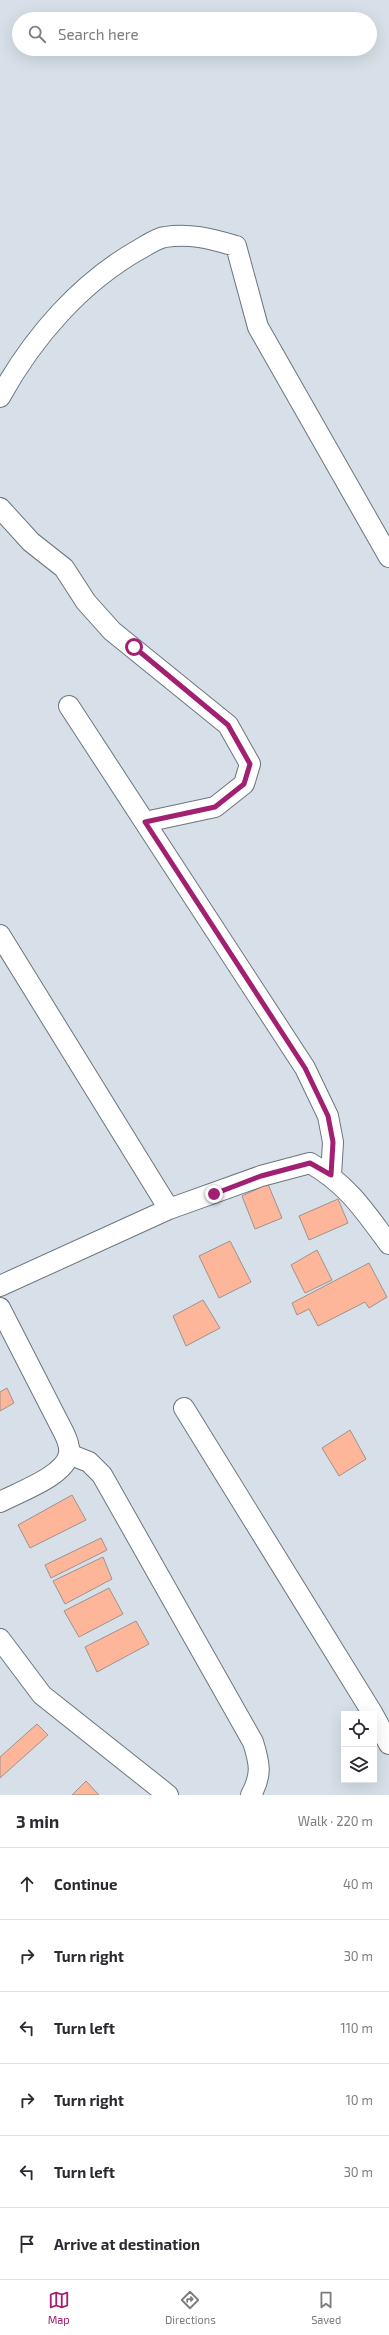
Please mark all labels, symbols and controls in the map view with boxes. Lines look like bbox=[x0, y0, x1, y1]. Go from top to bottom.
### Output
search box bbox=[12, 12, 377, 56]
icon: search bbox=[26, 23, 48, 45]
text: Search here bbox=[58, 25, 139, 43]
route start bbox=[125, 638, 143, 656]
route end bbox=[205, 1185, 223, 1203]
map controls bbox=[341, 1711, 377, 1783]
button: locate bbox=[341, 1711, 377, 1747]
button: layers bbox=[341, 1747, 377, 1783]
text: 3 min bbox=[16, 1811, 59, 1831]
text: Walk · 220 m bbox=[298, 1813, 373, 1829]
icon: ahead bbox=[16, 1873, 38, 1895]
text: Continue bbox=[54, 1875, 117, 1893]
text: 40 m bbox=[343, 1876, 373, 1892]
icon: right bbox=[16, 1945, 38, 1967]
text: Turn right bbox=[54, 1947, 124, 1965]
text: 30 m bbox=[344, 1948, 373, 1964]
icon: left bbox=[16, 2017, 38, 2039]
text: Turn left bbox=[54, 2019, 115, 2037]
text: 110 m bbox=[341, 2020, 373, 2036]
icon: right bbox=[16, 2089, 38, 2111]
text: Turn right bbox=[54, 2091, 124, 2109]
text: 10 m bbox=[346, 2092, 373, 2108]
icon: left bbox=[16, 2161, 38, 2183]
text: Turn left bbox=[54, 2163, 115, 2181]
text: 30 m bbox=[344, 2164, 373, 2180]
icon: arrive bbox=[16, 2233, 38, 2255]
text: Arrive at destination bbox=[54, 2235, 200, 2253]
tab: Map bbox=[48, 2289, 70, 2326]
tab: Directions bbox=[165, 2289, 216, 2326]
tab: Saved bbox=[311, 2289, 341, 2326]

